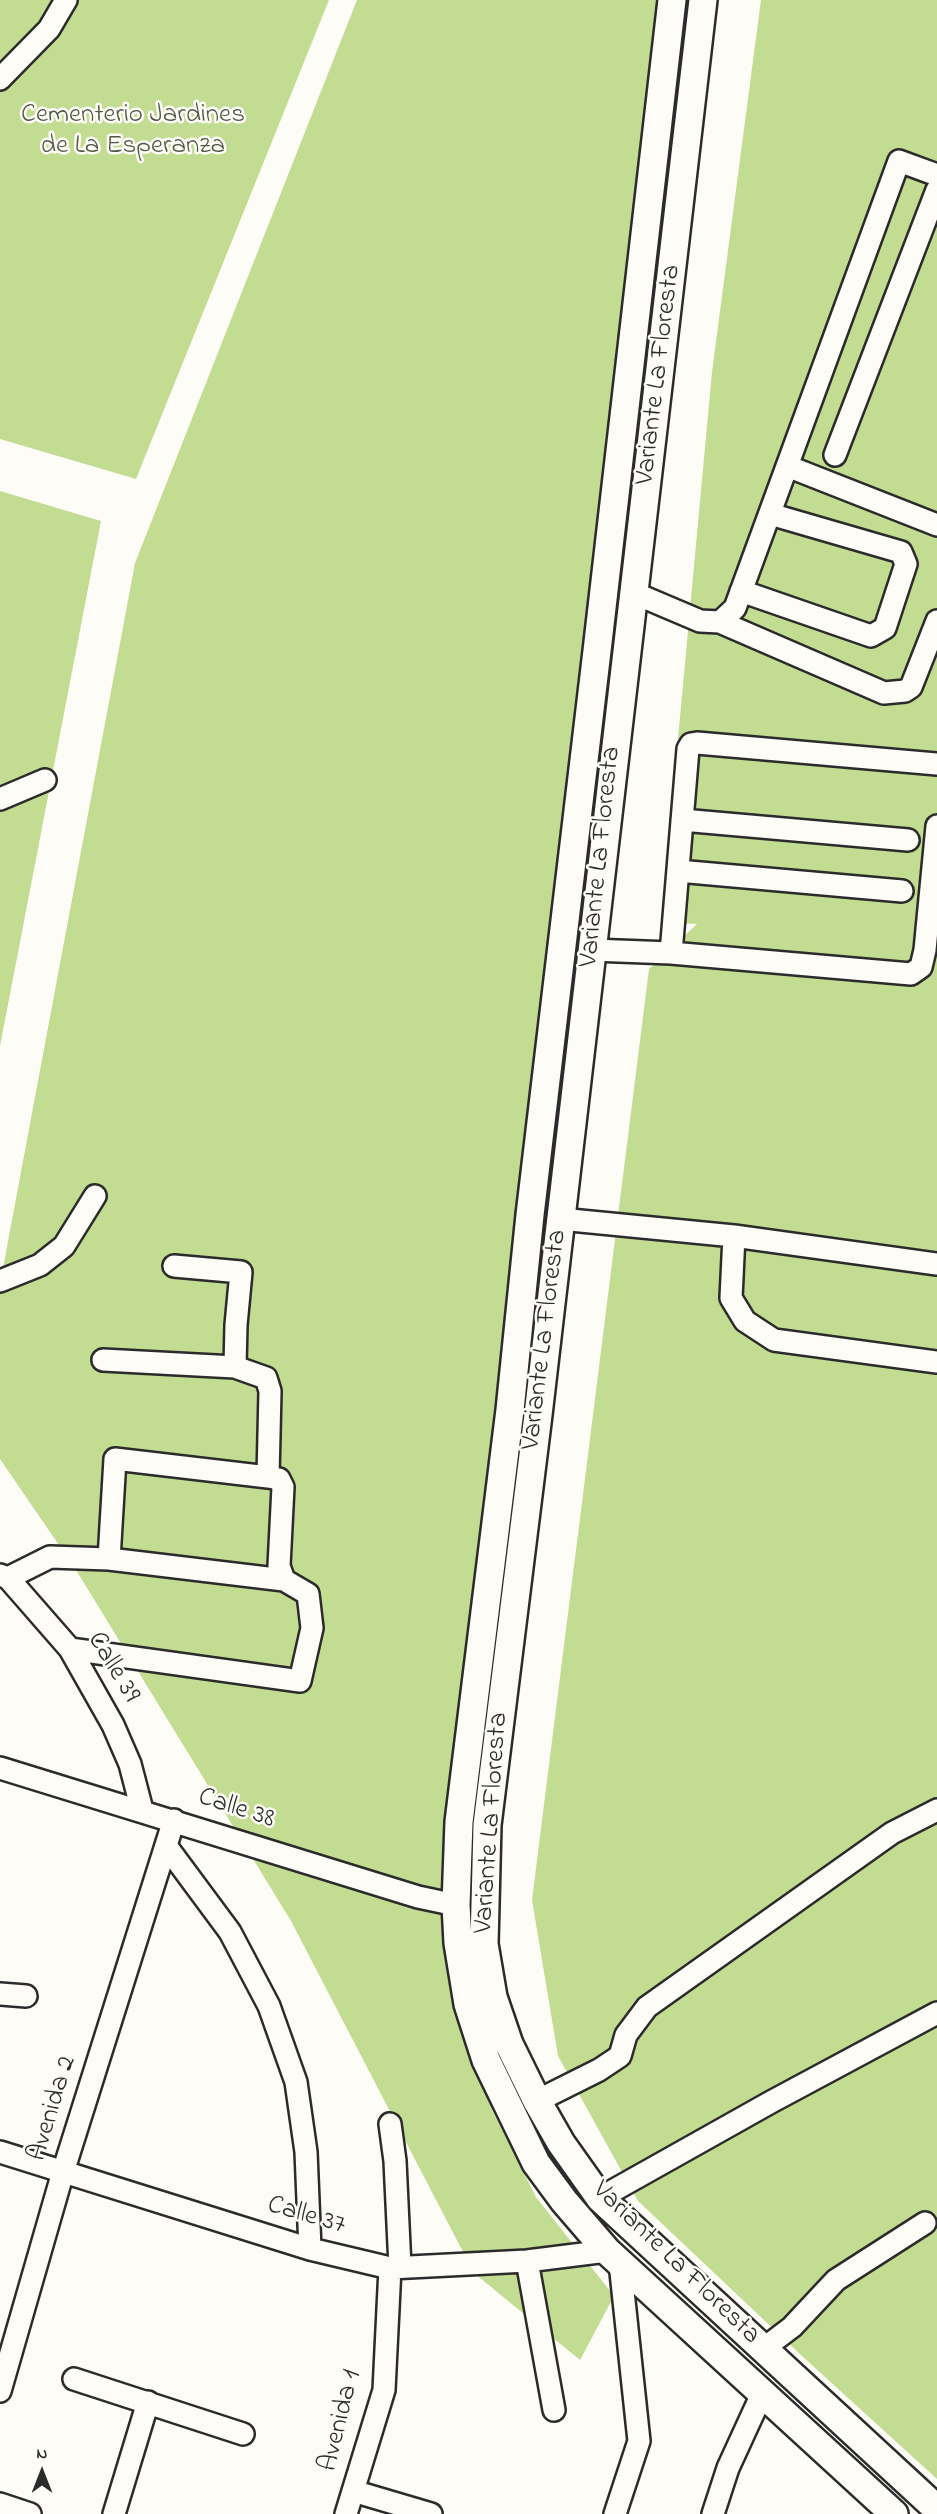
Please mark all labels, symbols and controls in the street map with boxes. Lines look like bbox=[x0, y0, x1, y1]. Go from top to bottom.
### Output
park label: Cementerio Jardines de La Esperanza bbox=[21, 101, 245, 164]
street label: Variante La Floresta bbox=[630, 263, 690, 487]
street label: Variante La Floresta bbox=[574, 745, 630, 969]
street label: Variante La Floresta bbox=[516, 1228, 576, 1452]
street label: Calle 39 bbox=[78, 1627, 146, 1709]
street label: Variante La Floresta bbox=[469, 1711, 517, 1935]
street label: Calle 38 bbox=[194, 1782, 278, 1838]
street label: Avenida 2 bbox=[23, 2053, 85, 2165]
street label: Variante La Floresta bbox=[584, 2175, 766, 2353]
street label: Calle 37 bbox=[263, 2190, 349, 2244]
street label: Avenida 1 bbox=[314, 2367, 370, 2475]
north arrow bbox=[12, 2442, 72, 2502]
text: N bbox=[37, 2442, 47, 2466]

